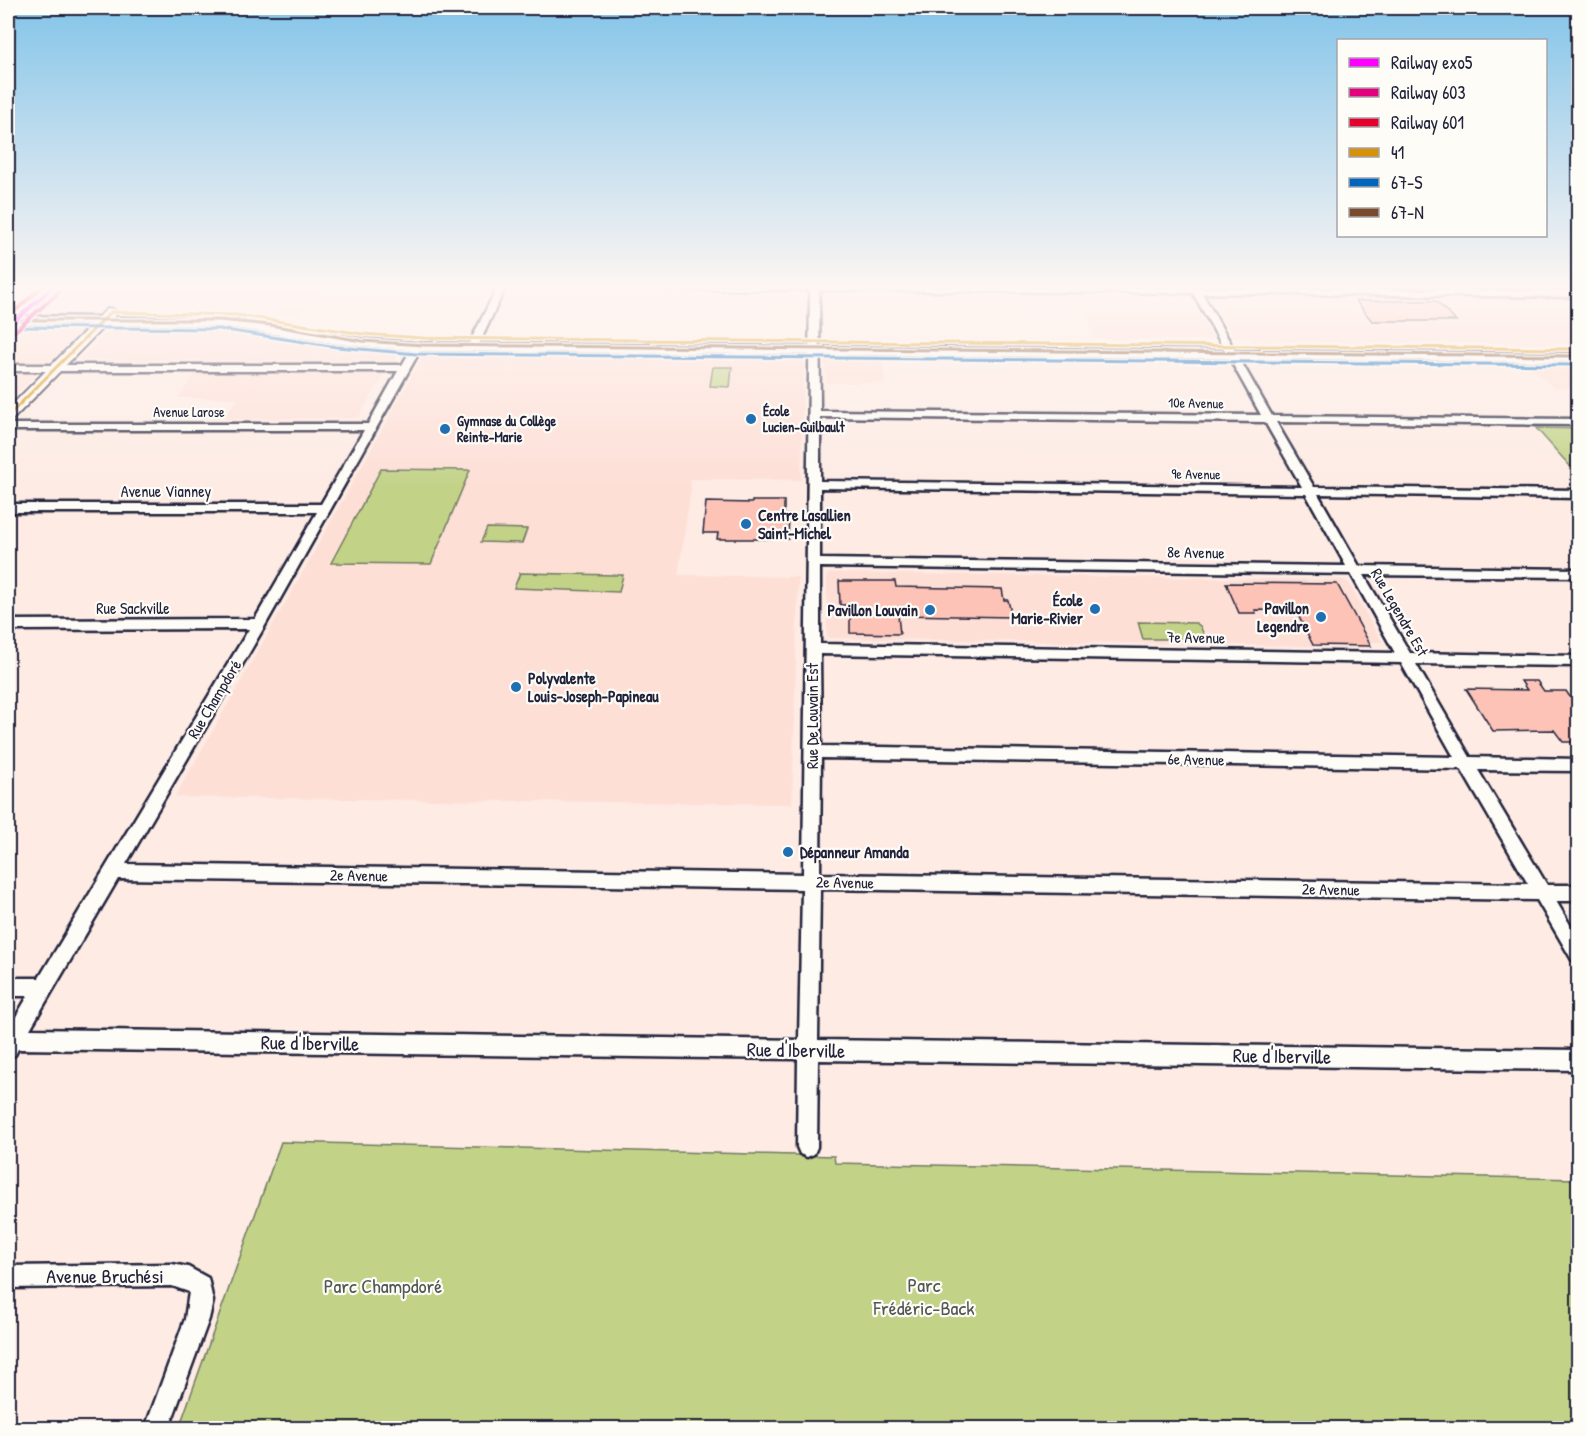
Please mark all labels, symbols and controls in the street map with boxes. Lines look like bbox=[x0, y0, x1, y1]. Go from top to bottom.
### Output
legend bbox=[1337, 39, 1547, 237]
text: Railway exo5 bbox=[1391, 50, 1473, 75]
text: Railway 603 bbox=[1391, 80, 1466, 105]
text: Railway 601 bbox=[1391, 110, 1464, 135]
text: 41 bbox=[1391, 140, 1404, 165]
text: 67-S bbox=[1391, 170, 1423, 195]
text: 67-N bbox=[1391, 200, 1424, 225]
street label: 10e Avenue bbox=[1168, 393, 1224, 412]
place label: École Lucien-Guilbault bbox=[763, 401, 846, 436]
street label: Avenue Larose bbox=[153, 402, 225, 421]
place label: Gymnase du Collège Reinte-Marie bbox=[457, 411, 557, 446]
marker: École Lucien-Guilbault bbox=[744, 412, 758, 426]
marker: Gymnase du Collège Reinte-Marie bbox=[438, 422, 452, 436]
street label: 9e Avenue bbox=[1171, 464, 1221, 483]
street label: Avenue Vianney bbox=[121, 480, 212, 502]
place label: Centre Lasallien Saint-Michel bbox=[758, 504, 851, 544]
marker: Centre Lasallien Saint-Michel bbox=[739, 517, 753, 531]
street label: 8e Avenue bbox=[1167, 540, 1226, 564]
street label: Rue Legendre Est bbox=[1366, 564, 1434, 660]
place label: École Marie-Rivier bbox=[1011, 589, 1084, 629]
street label: Rue Sackville bbox=[96, 597, 170, 619]
place label: Pavillon Legendre bbox=[1257, 597, 1310, 638]
place label: Pavillon Louvain bbox=[828, 599, 918, 621]
marker: École Marie-Rivier bbox=[1088, 602, 1102, 616]
marker: Pavillon Louvain bbox=[923, 603, 937, 617]
marker: Pavillon Legendre bbox=[1314, 610, 1328, 624]
street label: 7e Avenue bbox=[1167, 625, 1226, 649]
street label: Rue Champdoré bbox=[182, 655, 247, 743]
street label: Rue De Louvain Est bbox=[801, 662, 823, 769]
place label: Polyvalente Louis-Joseph-Papineau bbox=[528, 667, 659, 708]
marker: Polyvalente Louis-Joseph-Papineau bbox=[509, 680, 523, 694]
street label: 6e Avenue bbox=[1167, 748, 1225, 771]
place label: Dépanneur Amanda bbox=[800, 841, 910, 864]
marker: Dépanneur Amanda bbox=[781, 845, 795, 859]
street label: 2e Avenue bbox=[330, 863, 389, 887]
street label: 2e Avenue bbox=[816, 870, 875, 894]
street label: 2e Avenue bbox=[1302, 877, 1361, 901]
street label: Rue d'Iberville bbox=[261, 1028, 359, 1057]
street label: Rue d'Iberville bbox=[747, 1035, 845, 1064]
street label: Rue d'Iberville bbox=[1233, 1041, 1331, 1070]
street label: Avenue Bruchési bbox=[46, 1262, 164, 1289]
park label: Parc Frédéric-Back bbox=[873, 1271, 974, 1321]
park label: Parc Champdoré bbox=[324, 1272, 442, 1299]

